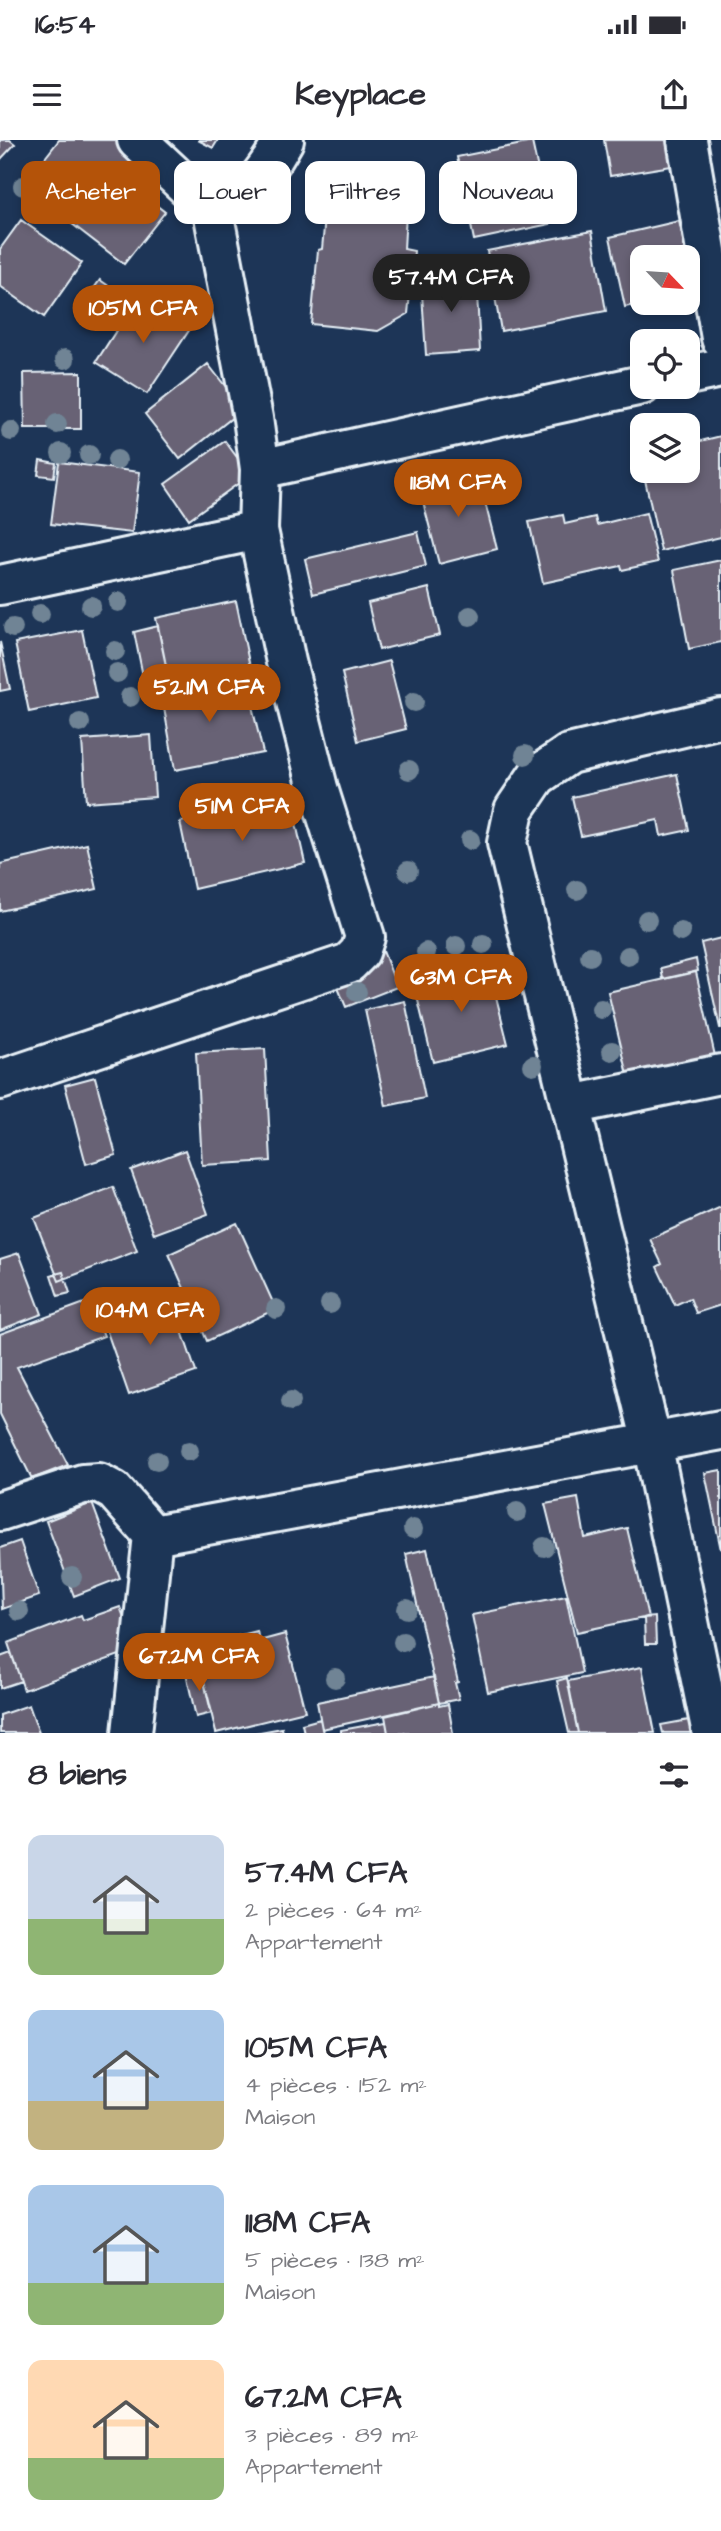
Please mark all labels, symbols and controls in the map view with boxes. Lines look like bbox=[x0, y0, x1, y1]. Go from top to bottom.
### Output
text: 16:54 bbox=[35, 7, 95, 43]
text: Keyplace bbox=[295, 72, 426, 117]
icon: menu bbox=[28, 76, 66, 114]
icon: share bbox=[655, 76, 693, 114]
chip: Acheter bbox=[21, 161, 160, 224]
chip: Louer bbox=[174, 161, 291, 224]
chip: Filtres bbox=[305, 161, 425, 224]
chip: Nouveau bbox=[439, 161, 577, 224]
north arrow bbox=[630, 245, 700, 315]
map controls bbox=[630, 245, 700, 483]
pin: 57.4M CFA bbox=[371, 254, 531, 314]
text: 57.4M CFA bbox=[389, 261, 513, 293]
pin: 105M CFA bbox=[71, 286, 215, 345]
text: 105M CFA bbox=[89, 292, 197, 324]
button: locate bbox=[630, 329, 700, 399]
button: layers bbox=[630, 413, 700, 483]
pin: 118M CFA bbox=[386, 460, 530, 519]
text: 118M CFA bbox=[410, 466, 506, 498]
pin: 52.1M CFA bbox=[129, 664, 289, 724]
text: 52.1M CFA bbox=[154, 671, 264, 703]
pin: 51M CFA bbox=[177, 784, 307, 843]
text: 51M CFA bbox=[195, 790, 289, 822]
pin: 63M CFA bbox=[396, 954, 526, 1014]
text: 63M CFA bbox=[410, 961, 512, 993]
pin: 104M CFA bbox=[78, 1288, 222, 1347]
text: 104M CFA bbox=[96, 1294, 204, 1326]
pin: 67.2M CFA bbox=[119, 1634, 279, 1693]
text: 67.2M CFA bbox=[139, 1640, 259, 1672]
text: 8 biens bbox=[28, 1754, 127, 1796]
icon: filters bbox=[655, 1756, 693, 1794]
text: 57.4M CFA bbox=[245, 1852, 407, 1894]
icon: home bbox=[84, 1863, 168, 1947]
text: 2 pièces · 64 m² bbox=[245, 1894, 422, 1926]
text: Appartement bbox=[245, 1926, 383, 1958]
text: 105M CFA bbox=[245, 2027, 387, 2069]
icon: home bbox=[84, 2038, 168, 2122]
text: 4 pièces · 152 m² bbox=[245, 2069, 427, 2101]
text: Maison bbox=[245, 2101, 315, 2133]
text: 118M CFA bbox=[245, 2202, 370, 2244]
icon: home bbox=[84, 2213, 168, 2297]
text: 5 pièces · 138 m² bbox=[245, 2244, 425, 2276]
text: Maison bbox=[245, 2276, 315, 2308]
text: 67.2M CFA bbox=[245, 2377, 402, 2419]
icon: home bbox=[84, 2388, 168, 2472]
text: 3 pièces · 89 m² bbox=[245, 2419, 419, 2451]
text: Appartement bbox=[245, 2451, 383, 2483]

